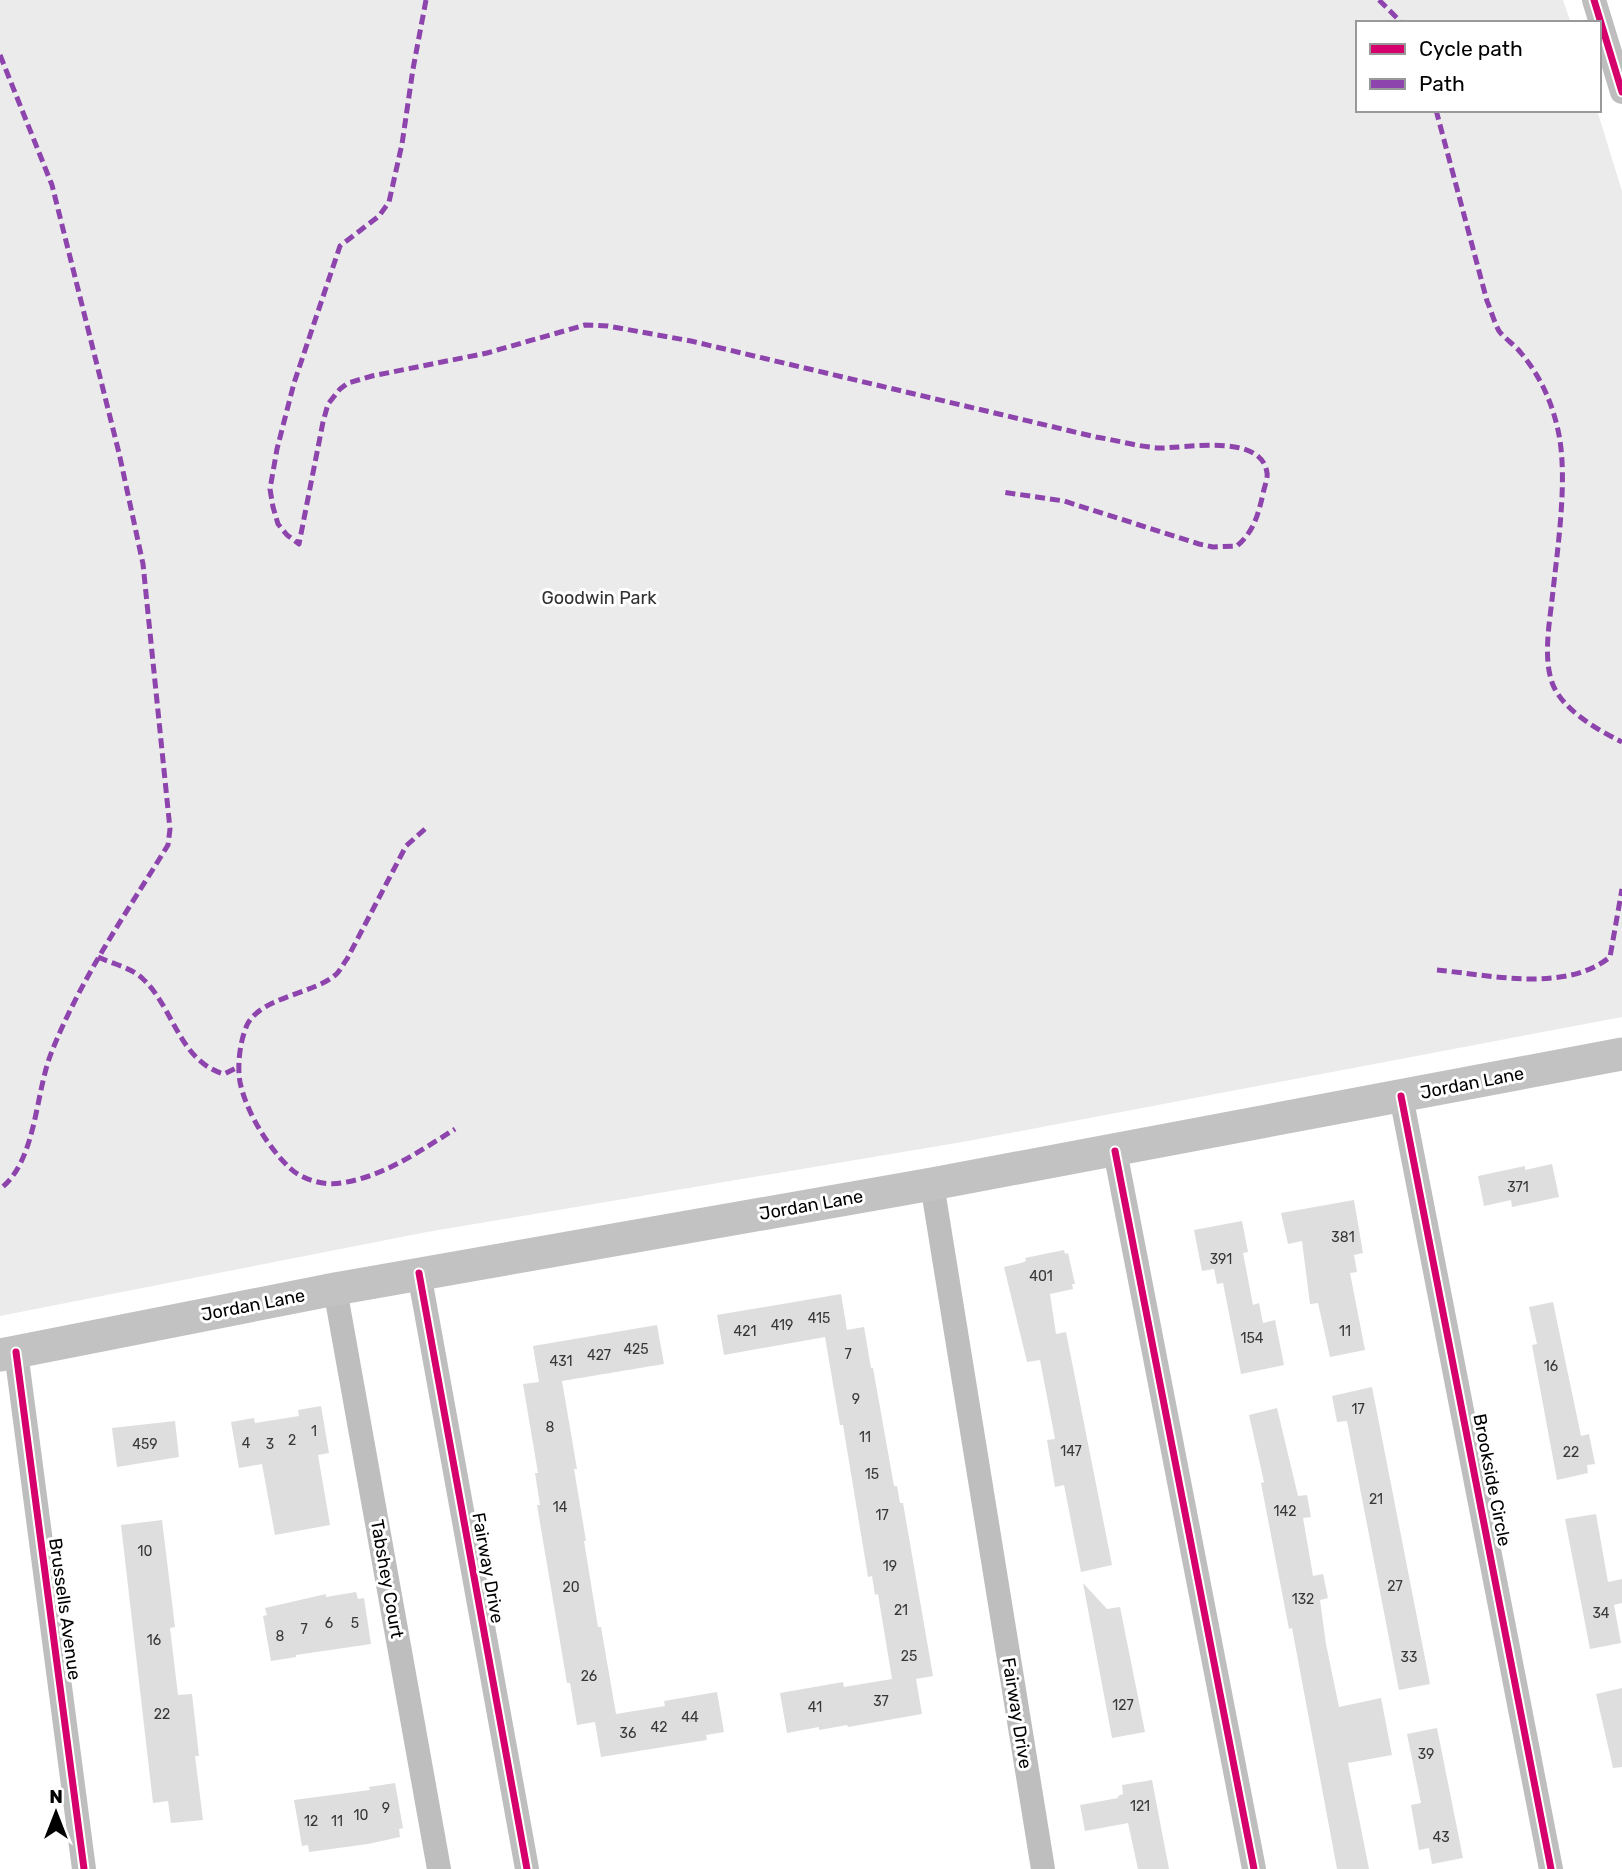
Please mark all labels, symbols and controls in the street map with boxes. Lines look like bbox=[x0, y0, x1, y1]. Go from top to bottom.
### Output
legend bbox=[1356, 21, 1601, 112]
text: Cycle path bbox=[1419, 36, 1523, 61]
text: Path bbox=[1419, 71, 1465, 96]
park label: Goodwin Park bbox=[541, 587, 657, 609]
street label: Jordan Lane bbox=[1418, 1062, 1526, 1104]
house number: 371 bbox=[1507, 1179, 1529, 1196]
street label: Jordan Lane bbox=[757, 1185, 865, 1225]
house number: 381 bbox=[1331, 1229, 1355, 1246]
house number: 391 bbox=[1210, 1251, 1232, 1268]
house number: 401 bbox=[1029, 1268, 1053, 1285]
street label: Jordan Lane bbox=[199, 1284, 307, 1326]
house number: 415 bbox=[808, 1310, 830, 1327]
house number: 419 bbox=[771, 1317, 793, 1334]
house number: 421 bbox=[734, 1323, 756, 1340]
house number: 11 bbox=[1339, 1323, 1351, 1340]
house number: 154 bbox=[1240, 1330, 1264, 1347]
house number: 425 bbox=[623, 1341, 649, 1358]
house number: 7 bbox=[844, 1346, 852, 1363]
house number: 427 bbox=[587, 1347, 611, 1364]
house number: 431 bbox=[550, 1353, 572, 1370]
house number: 16 bbox=[1544, 1358, 1558, 1375]
house number: 9 bbox=[852, 1391, 860, 1408]
house number: 17 bbox=[1351, 1401, 1365, 1418]
street label: Brookside Circle bbox=[1468, 1412, 1516, 1548]
house number: 8 bbox=[546, 1419, 555, 1436]
house number: 1 bbox=[311, 1423, 317, 1440]
house number: 11 bbox=[859, 1429, 871, 1446]
house number: 2 bbox=[288, 1432, 296, 1449]
house number: 4 bbox=[242, 1435, 251, 1452]
house number: 459 bbox=[132, 1436, 158, 1453]
house number: 3 bbox=[266, 1436, 274, 1453]
house number: 147 bbox=[1060, 1443, 1082, 1460]
house number: 22 bbox=[1563, 1444, 1579, 1461]
house number: 15 bbox=[865, 1466, 879, 1483]
house number: 21 bbox=[1369, 1491, 1383, 1508]
house number: 14 bbox=[553, 1499, 568, 1516]
house number: 142 bbox=[1274, 1503, 1296, 1520]
house number: 17 bbox=[875, 1507, 889, 1524]
street label: Fairway Drive bbox=[467, 1511, 509, 1625]
street label: Tabshey Court bbox=[366, 1518, 408, 1640]
street label: Brussells Avenue bbox=[44, 1537, 86, 1681]
house number: 10 bbox=[138, 1543, 153, 1560]
house number: 19 bbox=[883, 1558, 897, 1575]
house number: 27 bbox=[1387, 1578, 1403, 1595]
house number: 20 bbox=[562, 1579, 580, 1596]
house number: 132 bbox=[1292, 1591, 1314, 1608]
house number: 21 bbox=[894, 1602, 908, 1619]
house number: 34 bbox=[1592, 1605, 1610, 1622]
house number: 6 bbox=[325, 1615, 333, 1632]
house number: 5 bbox=[351, 1615, 359, 1632]
house number: 7 bbox=[300, 1621, 308, 1638]
house number: 8 bbox=[276, 1628, 285, 1645]
house number: 16 bbox=[147, 1632, 161, 1649]
house number: 25 bbox=[901, 1648, 917, 1665]
house number: 33 bbox=[1401, 1649, 1417, 1666]
street label: Fairway Drive bbox=[997, 1656, 1037, 1770]
house number: 26 bbox=[581, 1668, 597, 1685]
house number: 37 bbox=[873, 1693, 889, 1710]
house number: 127 bbox=[1112, 1697, 1134, 1714]
house number: 41 bbox=[808, 1699, 822, 1716]
house number: 22 bbox=[154, 1706, 170, 1723]
house number: 44 bbox=[681, 1709, 699, 1726]
house number: 42 bbox=[651, 1719, 667, 1736]
house number: 36 bbox=[620, 1725, 636, 1742]
house number: 39 bbox=[1418, 1746, 1434, 1763]
north arrow bbox=[21, 1778, 91, 1848]
text: N bbox=[49, 1785, 63, 1808]
house number: 121 bbox=[1130, 1798, 1150, 1815]
house number: 9 bbox=[382, 1800, 390, 1817]
house number: 10 bbox=[354, 1807, 369, 1824]
house number: 12 bbox=[304, 1813, 318, 1830]
house number: 11 bbox=[331, 1813, 343, 1830]
house number: 43 bbox=[1432, 1829, 1450, 1846]

